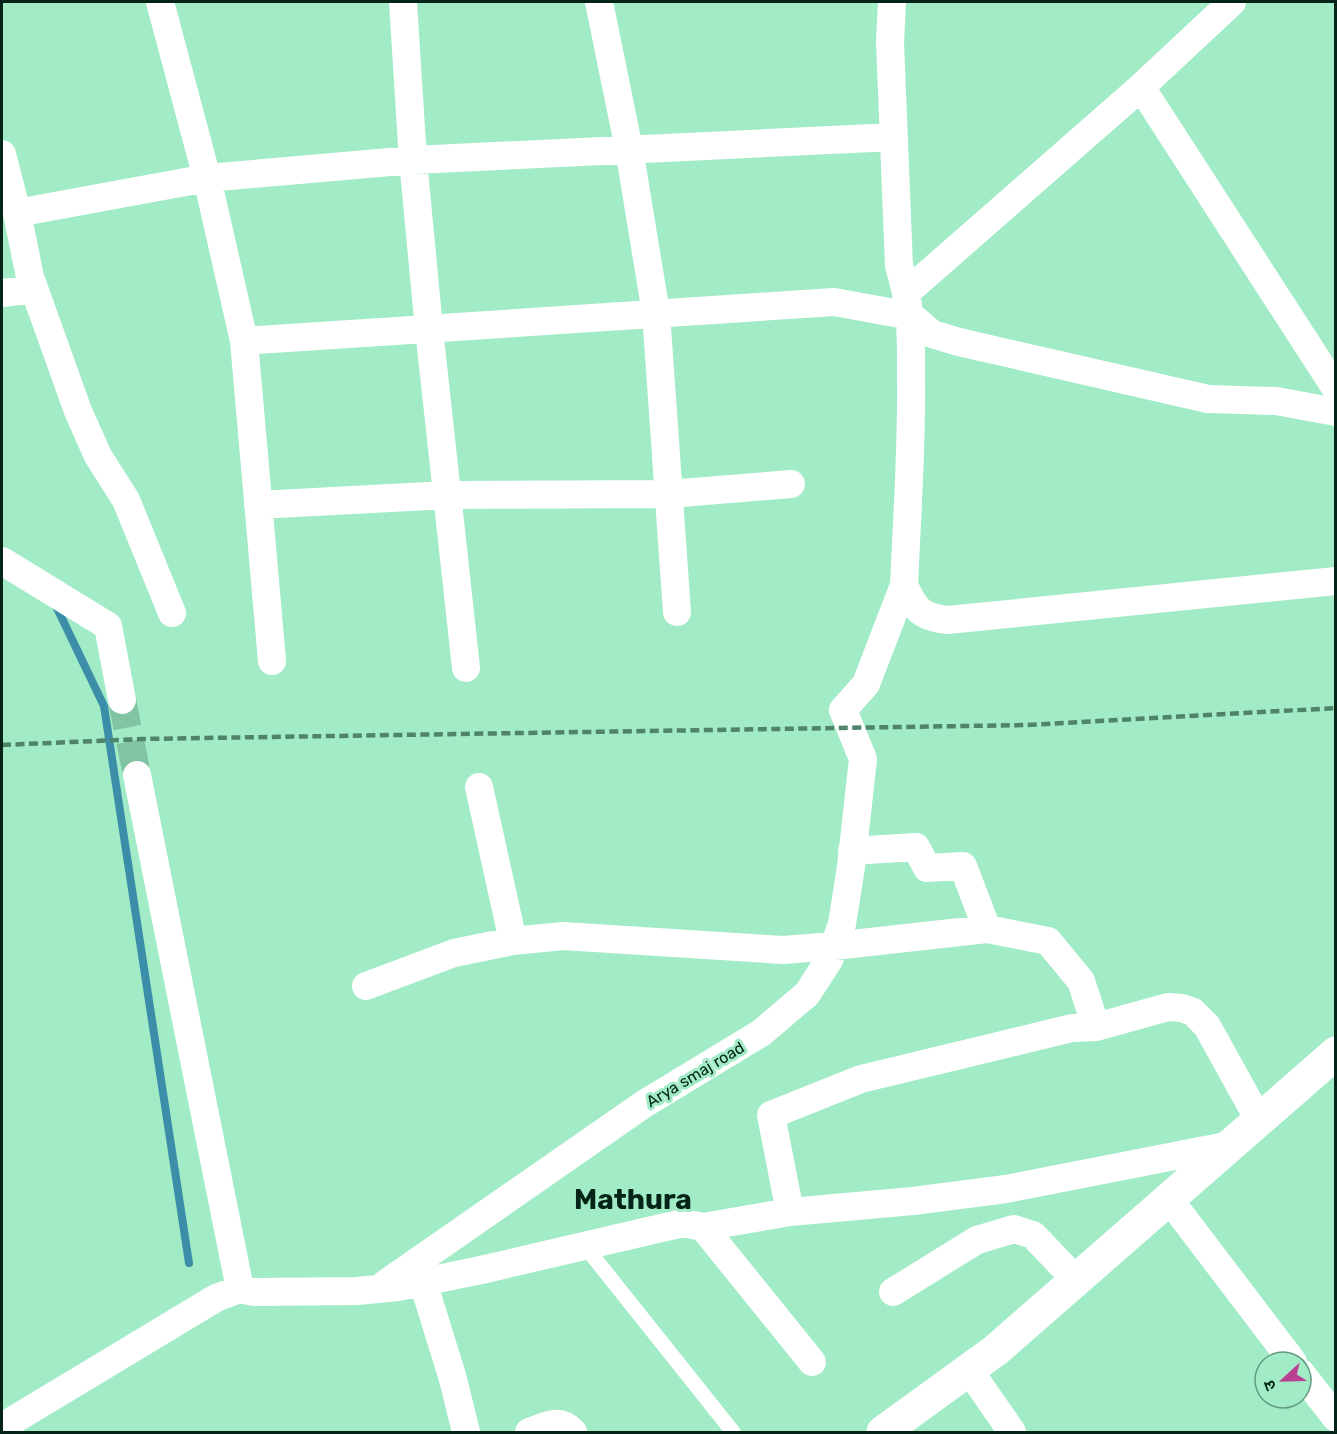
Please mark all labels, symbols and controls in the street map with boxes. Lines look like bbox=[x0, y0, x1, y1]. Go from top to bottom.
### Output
street label: Arya smaj road bbox=[643, 1038, 748, 1111]
district label: Mathura bbox=[574, 1183, 692, 1216]
north arrow bbox=[1253, 1350, 1313, 1410]
text: उ bbox=[1259, 1377, 1280, 1393]

